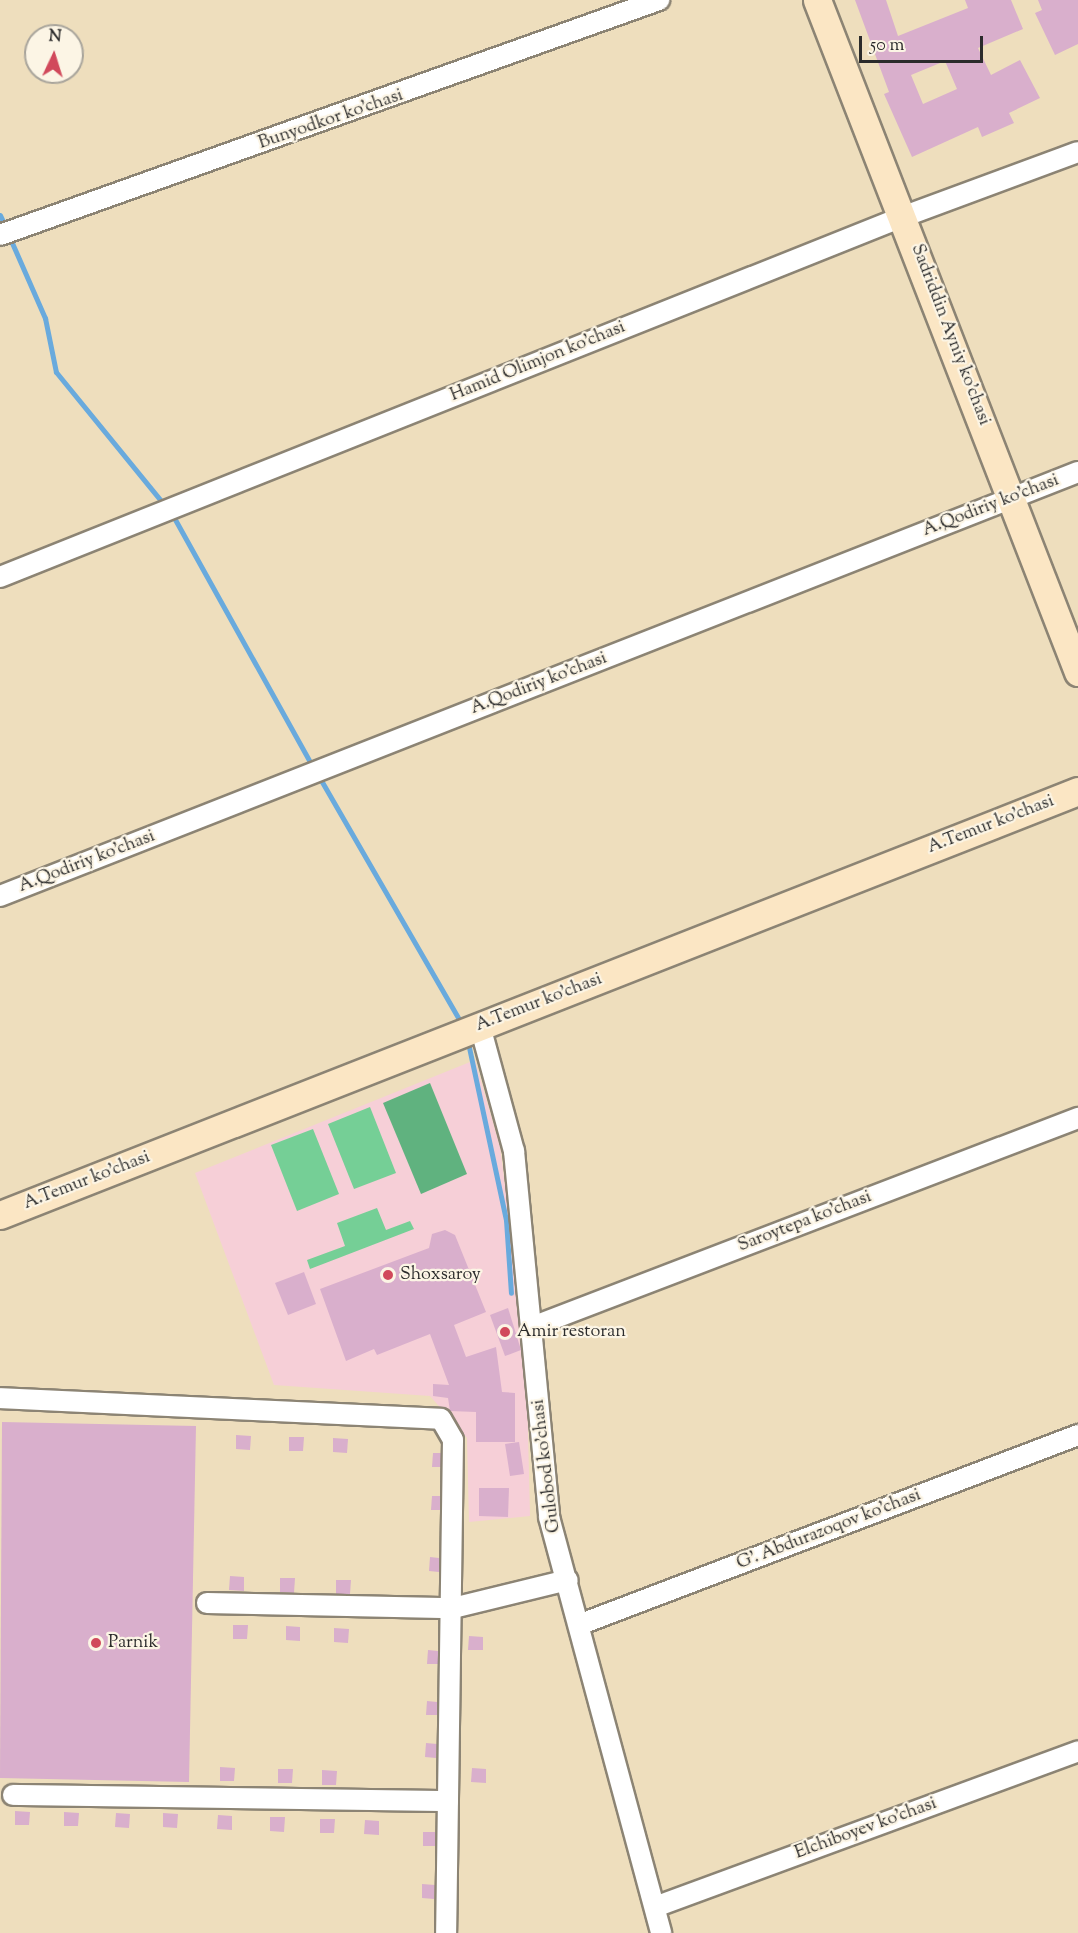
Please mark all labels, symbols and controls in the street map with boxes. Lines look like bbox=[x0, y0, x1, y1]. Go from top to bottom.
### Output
north arrow bbox=[24, 24, 84, 84]
scale bar bbox=[862, 24, 986, 62]
text: N bbox=[48, 26, 62, 49]
text: 50 m bbox=[870, 33, 904, 59]
street label: Bunyodkor ko'chasi bbox=[256, 85, 406, 155]
street label: Sadriddin Ayniy ko'chasi bbox=[905, 241, 995, 429]
street label: Hamid Olimjon ko'chasi bbox=[447, 317, 629, 407]
street label: A.Qodiriy ko'chasi bbox=[920, 470, 1062, 542]
street label: A.Qodiriy ko'chasi bbox=[468, 648, 610, 720]
street label: A.Temur ko'chasi bbox=[925, 791, 1057, 859]
street label: A.Qodiriy ko'chasi bbox=[16, 826, 158, 898]
street label: A.Temur ko'chasi bbox=[473, 969, 605, 1037]
street label: A.Temur ko'chasi bbox=[21, 1147, 153, 1215]
street label: Saroytepa ko'chasi bbox=[735, 1187, 875, 1257]
place label: Shoxsaroy bbox=[400, 1264, 481, 1286]
marker: Shoxsaroy bbox=[381, 1268, 395, 1282]
place label: Amir restoran bbox=[517, 1321, 626, 1343]
marker: Amir restoran bbox=[498, 1325, 512, 1339]
street label: Gulobod ko'chasi bbox=[528, 1398, 566, 1534]
street label: G'. Abdurazoqov ko'chasi bbox=[734, 1485, 924, 1575]
place label: Parnik bbox=[108, 1632, 158, 1654]
marker: Parnik bbox=[89, 1636, 103, 1650]
street label: Elchiboyev ko'chasi bbox=[792, 1793, 940, 1865]

